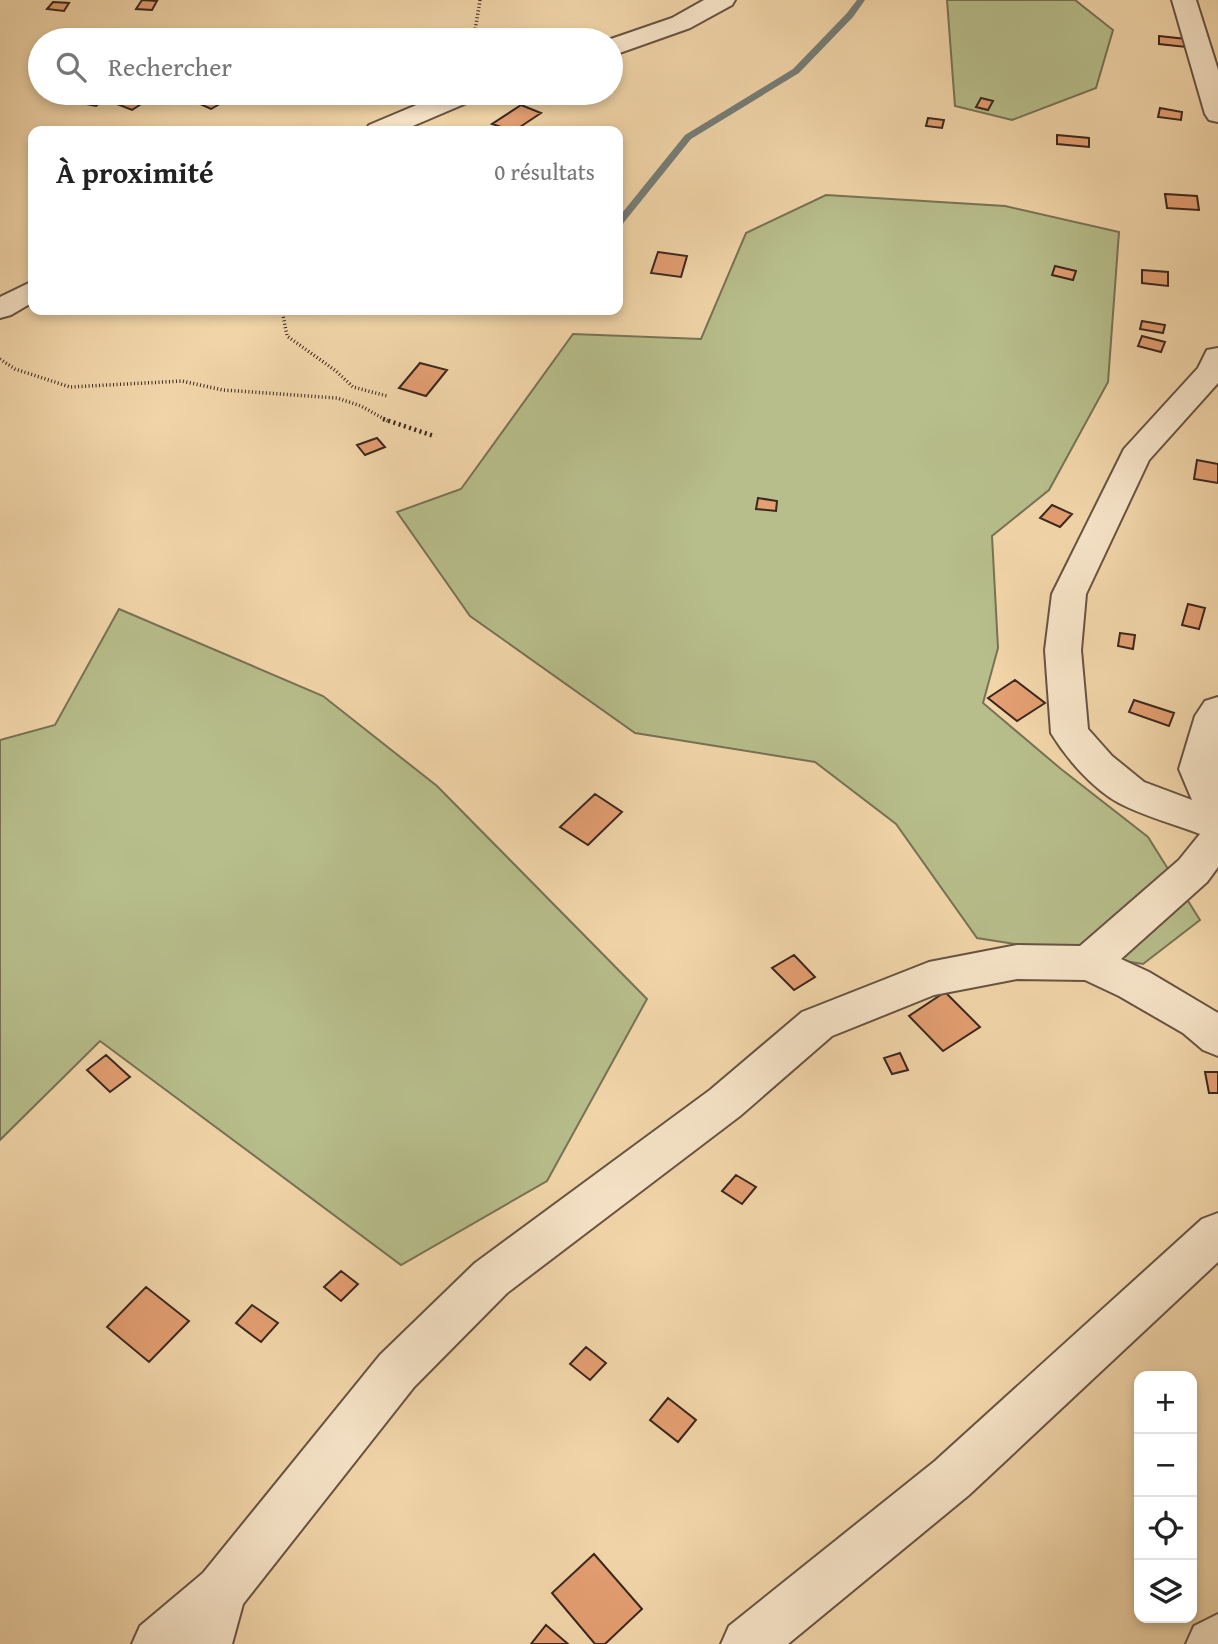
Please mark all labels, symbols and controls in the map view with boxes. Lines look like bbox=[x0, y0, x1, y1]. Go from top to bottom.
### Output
search box bbox=[28, 28, 623, 105]
text: Rechercher bbox=[108, 47, 232, 86]
icon: search bbox=[52, 48, 90, 86]
text: À proximité bbox=[56, 150, 214, 194]
text: 0 résultats bbox=[494, 155, 595, 188]
map controls bbox=[1134, 1371, 1197, 1623]
button: + bbox=[1134, 1371, 1197, 1434]
button: − bbox=[1134, 1434, 1197, 1497]
button: locate bbox=[1134, 1497, 1197, 1560]
button: layers bbox=[1134, 1560, 1197, 1623]

